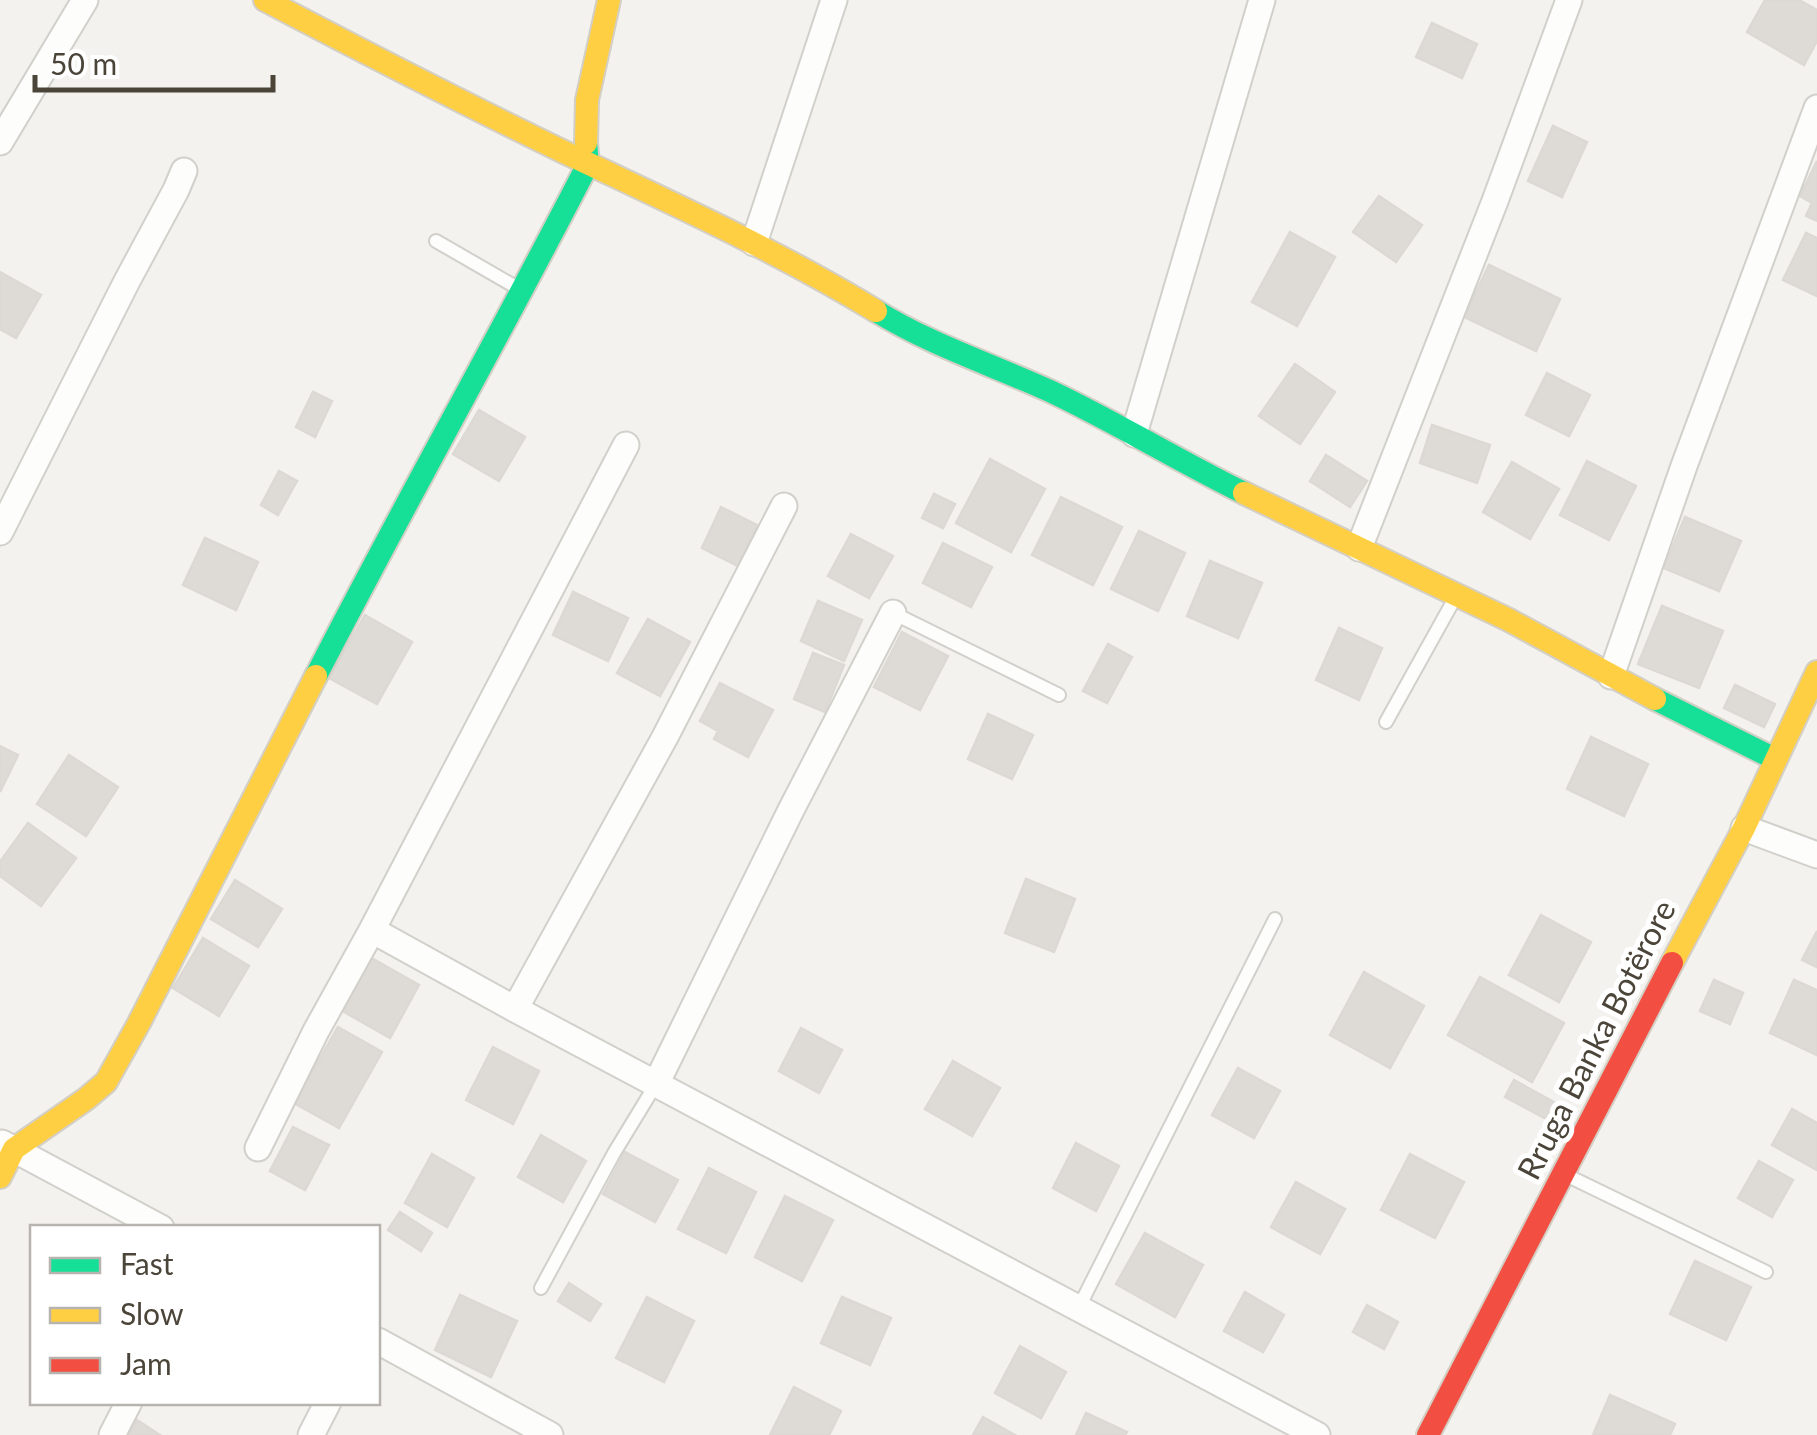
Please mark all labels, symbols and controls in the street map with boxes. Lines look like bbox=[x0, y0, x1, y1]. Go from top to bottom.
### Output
scale bar bbox=[35, 30, 272, 92]
text: 50 m bbox=[50, 45, 117, 81]
street label: Rruga Banka Botërore bbox=[1508, 893, 1683, 1185]
legend bbox=[30, 1225, 380, 1405]
text: Fast bbox=[120, 1245, 174, 1281]
text: Slow bbox=[120, 1295, 184, 1331]
text: Jam bbox=[120, 1345, 172, 1381]

